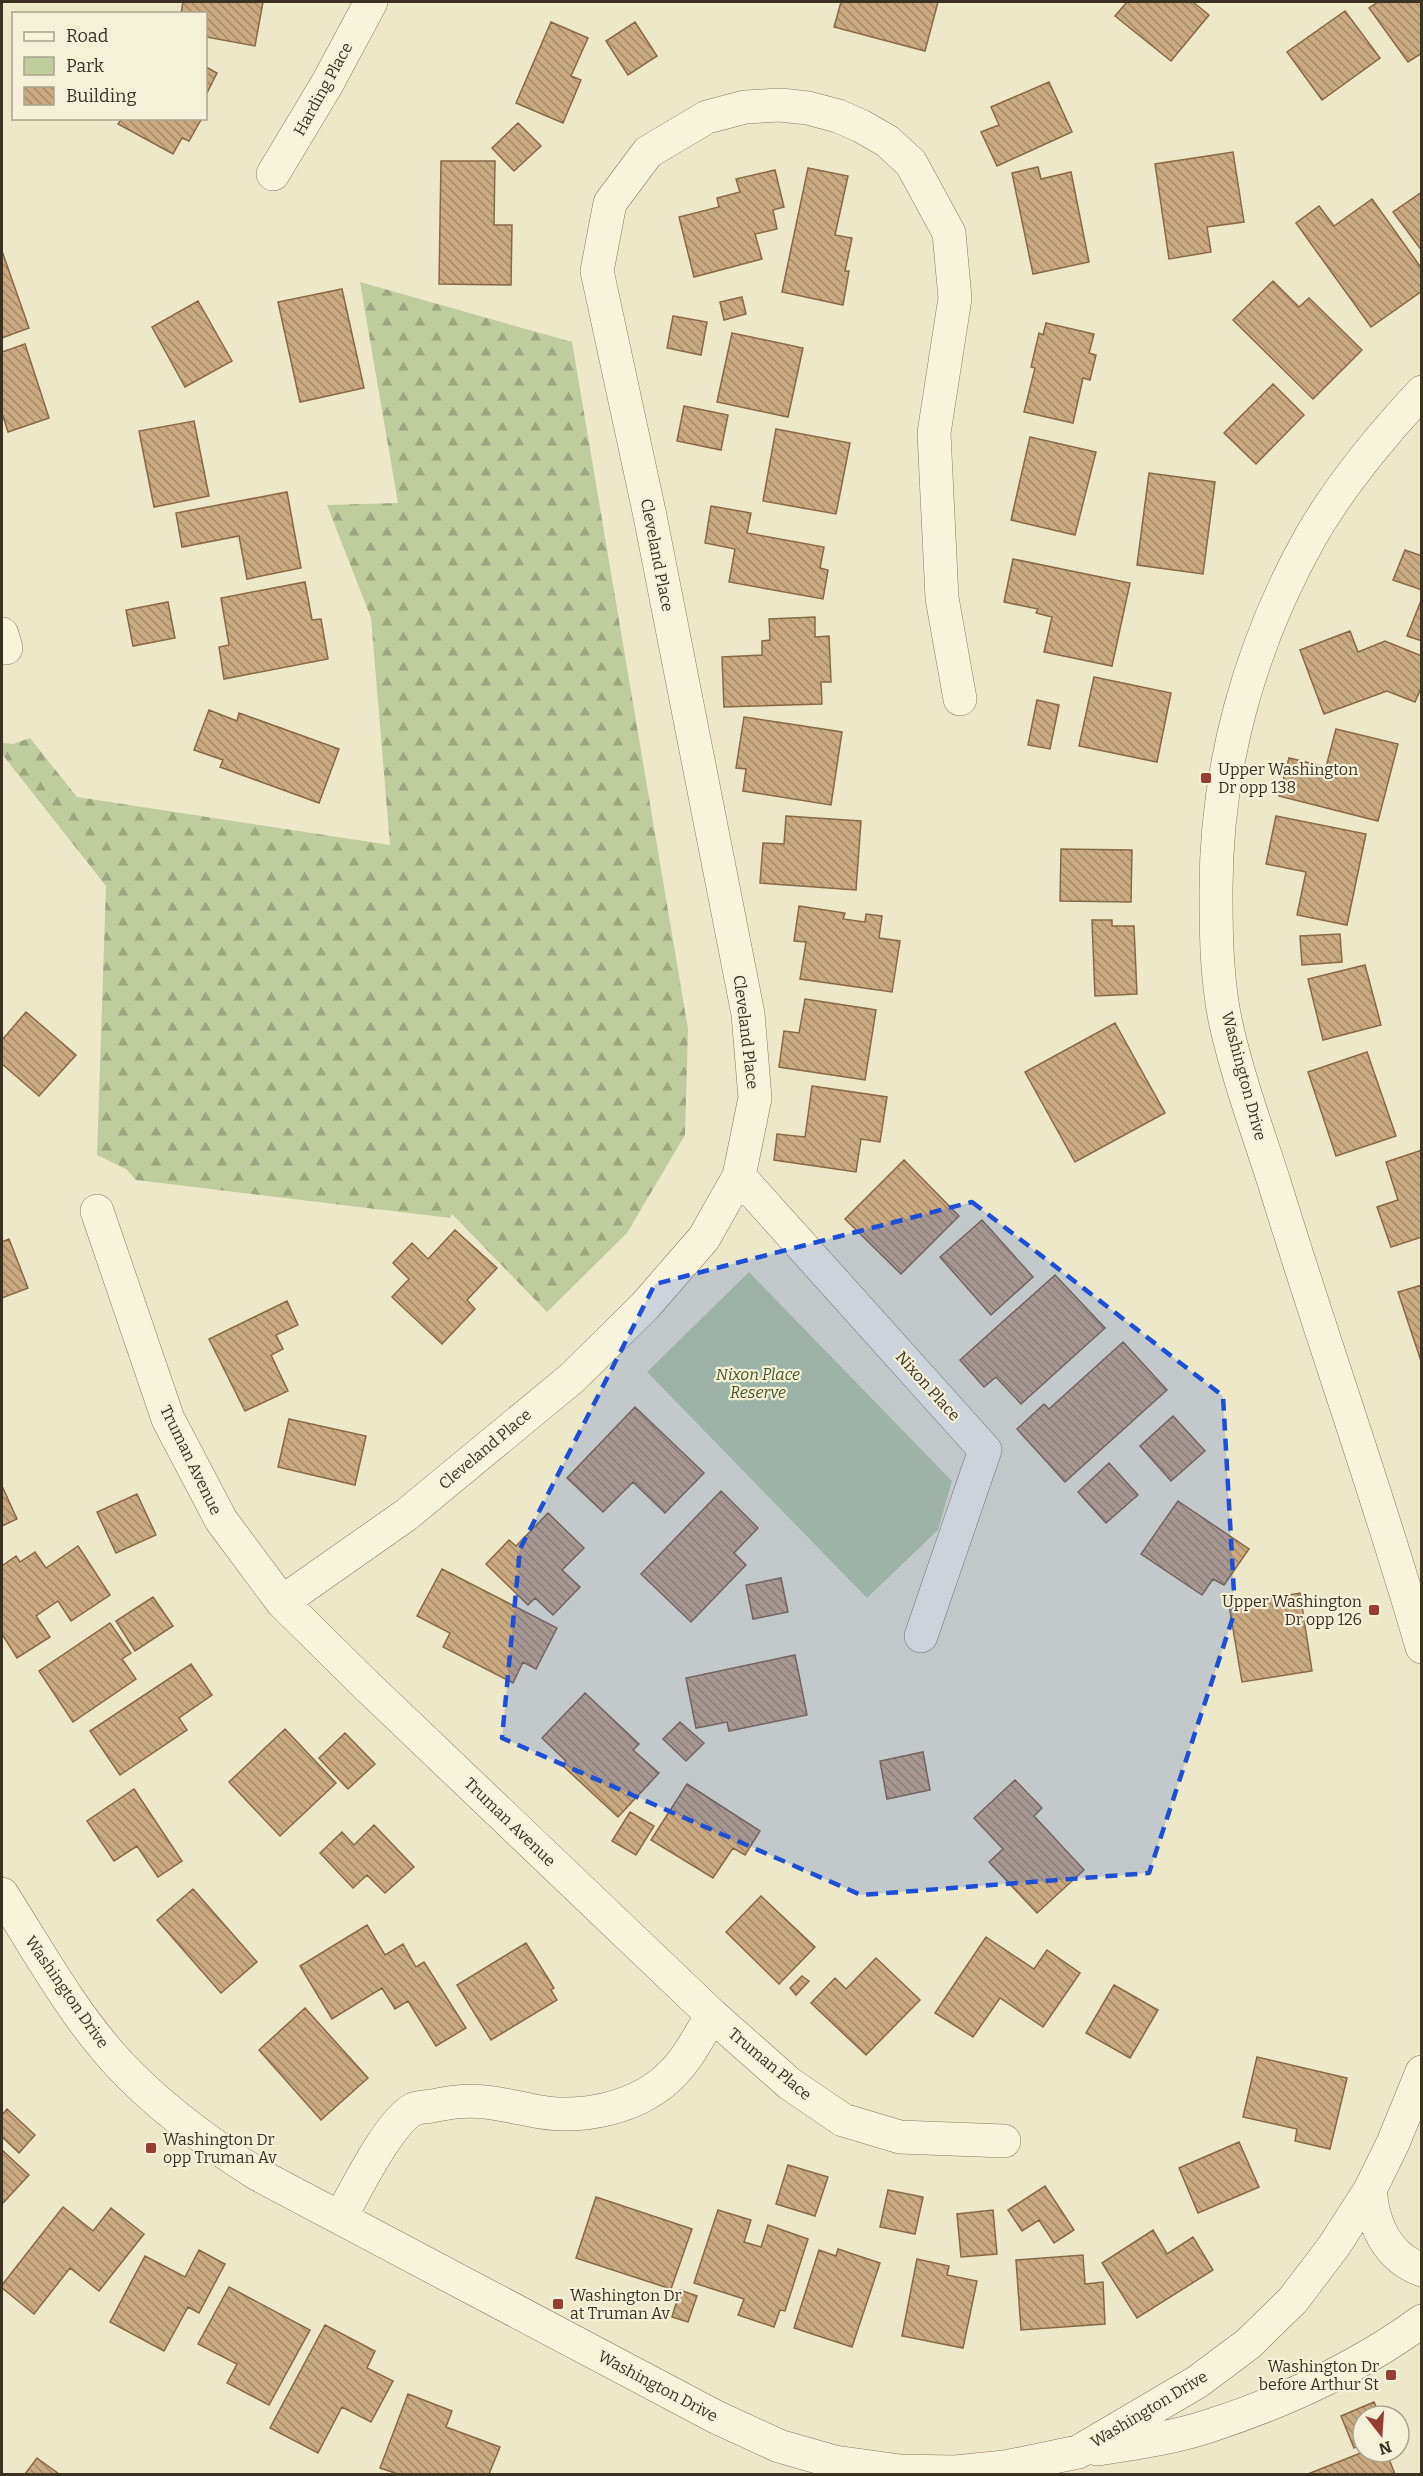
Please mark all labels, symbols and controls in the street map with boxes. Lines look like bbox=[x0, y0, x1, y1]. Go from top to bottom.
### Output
legend bbox=[12, 12, 207, 120]
text: Road bbox=[66, 25, 109, 47]
street label: Harding Place bbox=[290, 39, 356, 139]
text: Park bbox=[66, 55, 105, 77]
text: Building bbox=[66, 85, 137, 107]
street label: Cleveland Place bbox=[637, 497, 677, 613]
place label: Upper Washington Dr opp 138 bbox=[1218, 760, 1358, 797]
marker: Upper Washington Dr opp 138 bbox=[1199, 771, 1213, 785]
street label: Cleveland Place bbox=[730, 974, 762, 1090]
street label: Washington Drive bbox=[1218, 1009, 1270, 1143]
street label: Nixon Place bbox=[892, 1347, 964, 1425]
park label: Nixon Place Reserve bbox=[716, 1365, 800, 1402]
street label: Truman Avenue bbox=[156, 1402, 226, 1518]
street label: Cleveland Place bbox=[435, 1405, 535, 1493]
place label: Upper Washington Dr opp 126 bbox=[1222, 1592, 1362, 1629]
marker: Upper Washington Dr opp 126 bbox=[1367, 1603, 1381, 1617]
street label: Truman Avenue bbox=[460, 1774, 560, 1870]
street label: Washington Drive bbox=[21, 1932, 113, 2052]
street label: Truman Place bbox=[725, 2024, 815, 2104]
place label: Washington Dr opp Truman Av bbox=[163, 2130, 277, 2167]
marker: Washington Dr opp Truman Av bbox=[144, 2141, 158, 2155]
place label: Washington Dr at Truman Av bbox=[570, 2286, 682, 2323]
marker: Washington Dr at Truman Av bbox=[551, 2297, 565, 2311]
street label: Washington Drive bbox=[595, 2346, 721, 2426]
place label: Washington Dr before Arthur St bbox=[1259, 2357, 1379, 2394]
street label: Washington Drive bbox=[1087, 2367, 1211, 2451]
marker: Washington Dr before Arthur St bbox=[1384, 2368, 1398, 2382]
north arrow bbox=[1351, 2404, 1411, 2464]
text: N bbox=[1377, 2437, 1394, 2459]

